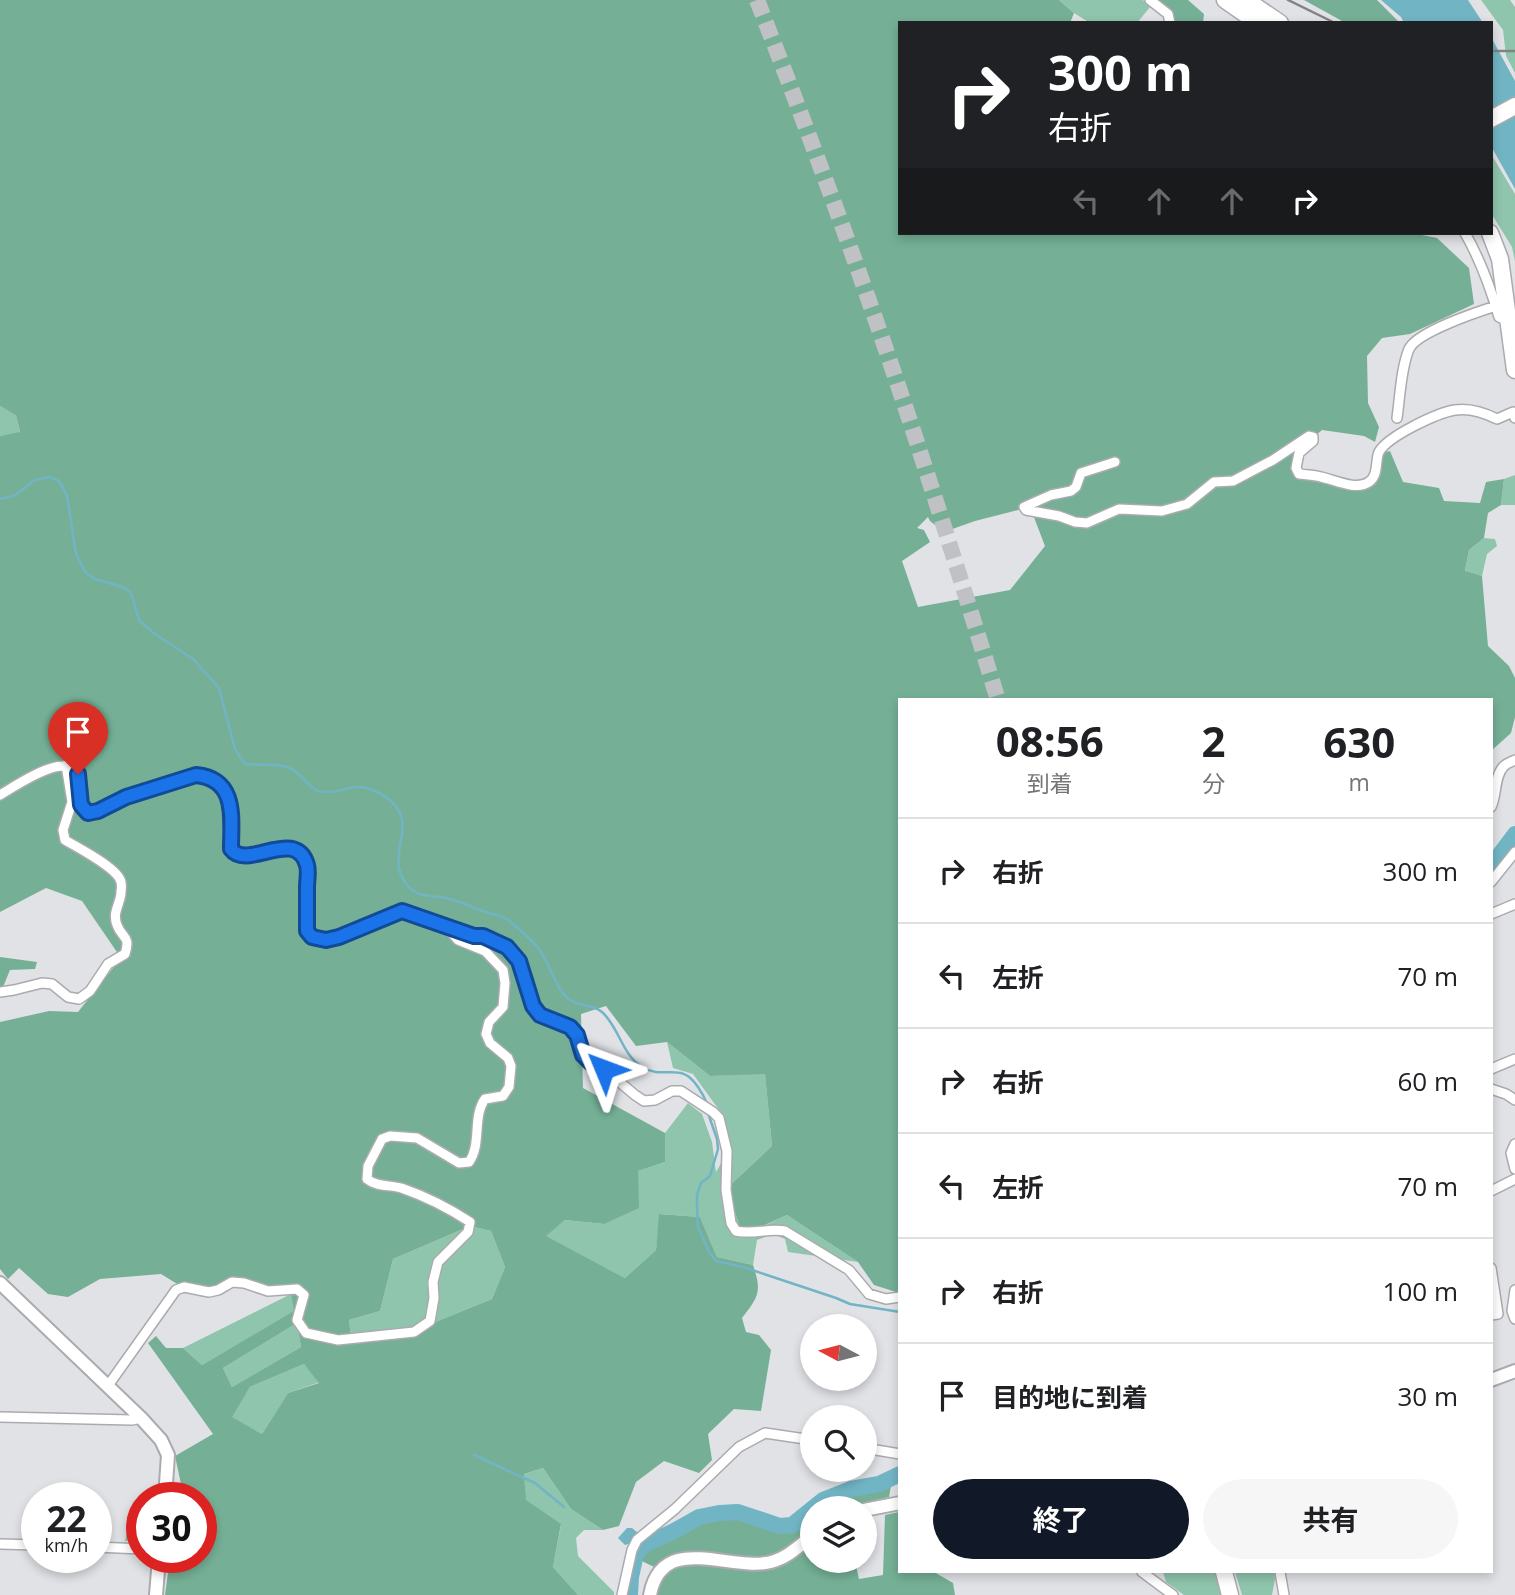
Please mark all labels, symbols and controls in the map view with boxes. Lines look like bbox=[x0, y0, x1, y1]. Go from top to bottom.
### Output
text: 300 m bbox=[1048, 39, 1193, 105]
icon: right bbox=[933, 49, 1024, 140]
text: 右折 bbox=[1048, 105, 1112, 148]
icon: left bbox=[1067, 182, 1105, 220]
icon: ahead bbox=[1140, 182, 1178, 220]
icon: ahead bbox=[1213, 182, 1251, 220]
icon: right bbox=[1286, 182, 1324, 220]
pin bbox=[48, 702, 108, 774]
text: 08:56 bbox=[996, 712, 1104, 769]
text: 2 bbox=[1201, 712, 1226, 769]
icon: arrive bbox=[59, 713, 97, 751]
text: 630 bbox=[1323, 713, 1395, 770]
text: m bbox=[1349, 766, 1370, 798]
text: 到着 bbox=[1027, 767, 1073, 799]
text: 分 bbox=[1202, 767, 1225, 799]
icon: right bbox=[933, 852, 971, 890]
text: 300 m bbox=[1383, 853, 1458, 889]
text: 右折 bbox=[992, 854, 1044, 890]
icon: left bbox=[933, 957, 971, 995]
text: 70 m bbox=[1397, 958, 1458, 994]
text: 左折 bbox=[992, 959, 1044, 995]
position arrow bbox=[567, 1032, 641, 1106]
icon: right bbox=[933, 1062, 971, 1100]
text: 60 m bbox=[1397, 1063, 1458, 1099]
text: 右折 bbox=[992, 1064, 1044, 1100]
icon: left bbox=[933, 1167, 971, 1205]
text: 70 m bbox=[1397, 1168, 1458, 1204]
text: 左折 bbox=[992, 1169, 1044, 1205]
icon: right bbox=[933, 1272, 971, 1310]
text: 100 m bbox=[1383, 1273, 1458, 1309]
text: 右折 bbox=[992, 1274, 1044, 1310]
north arrow bbox=[800, 1314, 877, 1391]
map controls bbox=[800, 1314, 877, 1573]
icon: arrive bbox=[933, 1377, 971, 1415]
text: 30 m bbox=[1397, 1378, 1458, 1414]
text: 目的地に到着 bbox=[992, 1379, 1148, 1415]
button: search bbox=[800, 1405, 877, 1482]
button: 終了 bbox=[933, 1479, 1189, 1559]
button: 共有 bbox=[1203, 1479, 1458, 1559]
speed limit sign: 30 bbox=[126, 1482, 217, 1573]
text: 22 bbox=[46, 1495, 87, 1542]
button: layers bbox=[800, 1496, 877, 1573]
text: km/h bbox=[45, 1533, 88, 1557]

